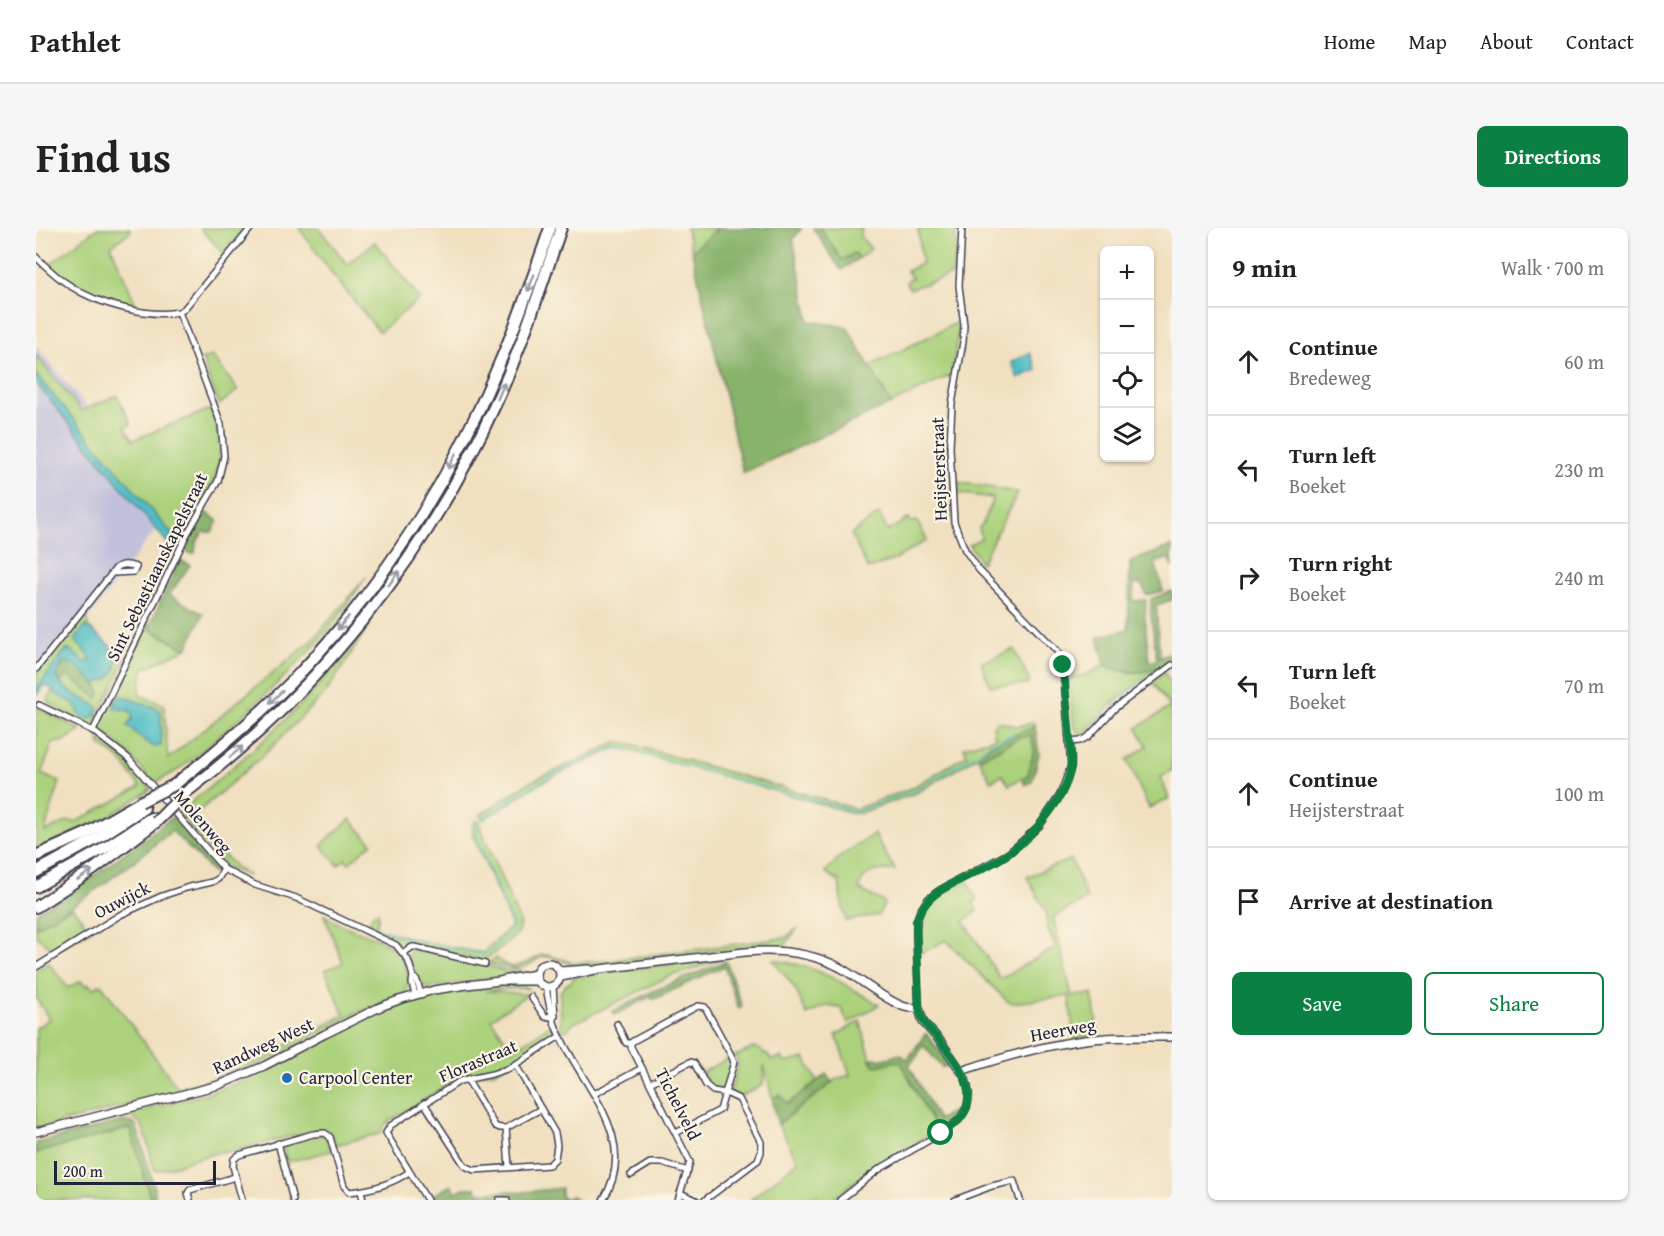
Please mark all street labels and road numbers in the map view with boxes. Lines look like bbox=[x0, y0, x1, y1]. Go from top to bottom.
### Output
street label: Heijsterstraat bbox=[923, 416, 954, 521]
street label: Sint Sebastiaanskapelstraat bbox=[99, 467, 214, 666]
street label: Molenweg bbox=[168, 784, 239, 860]
street label: Ouwijck bbox=[89, 873, 155, 925]
street label: Randweg West bbox=[208, 1010, 318, 1081]
street label: Heerweg bbox=[1028, 1010, 1098, 1049]
street label: Florastraat bbox=[434, 1032, 522, 1089]
street label: Tichelveld bbox=[649, 1063, 708, 1145]

